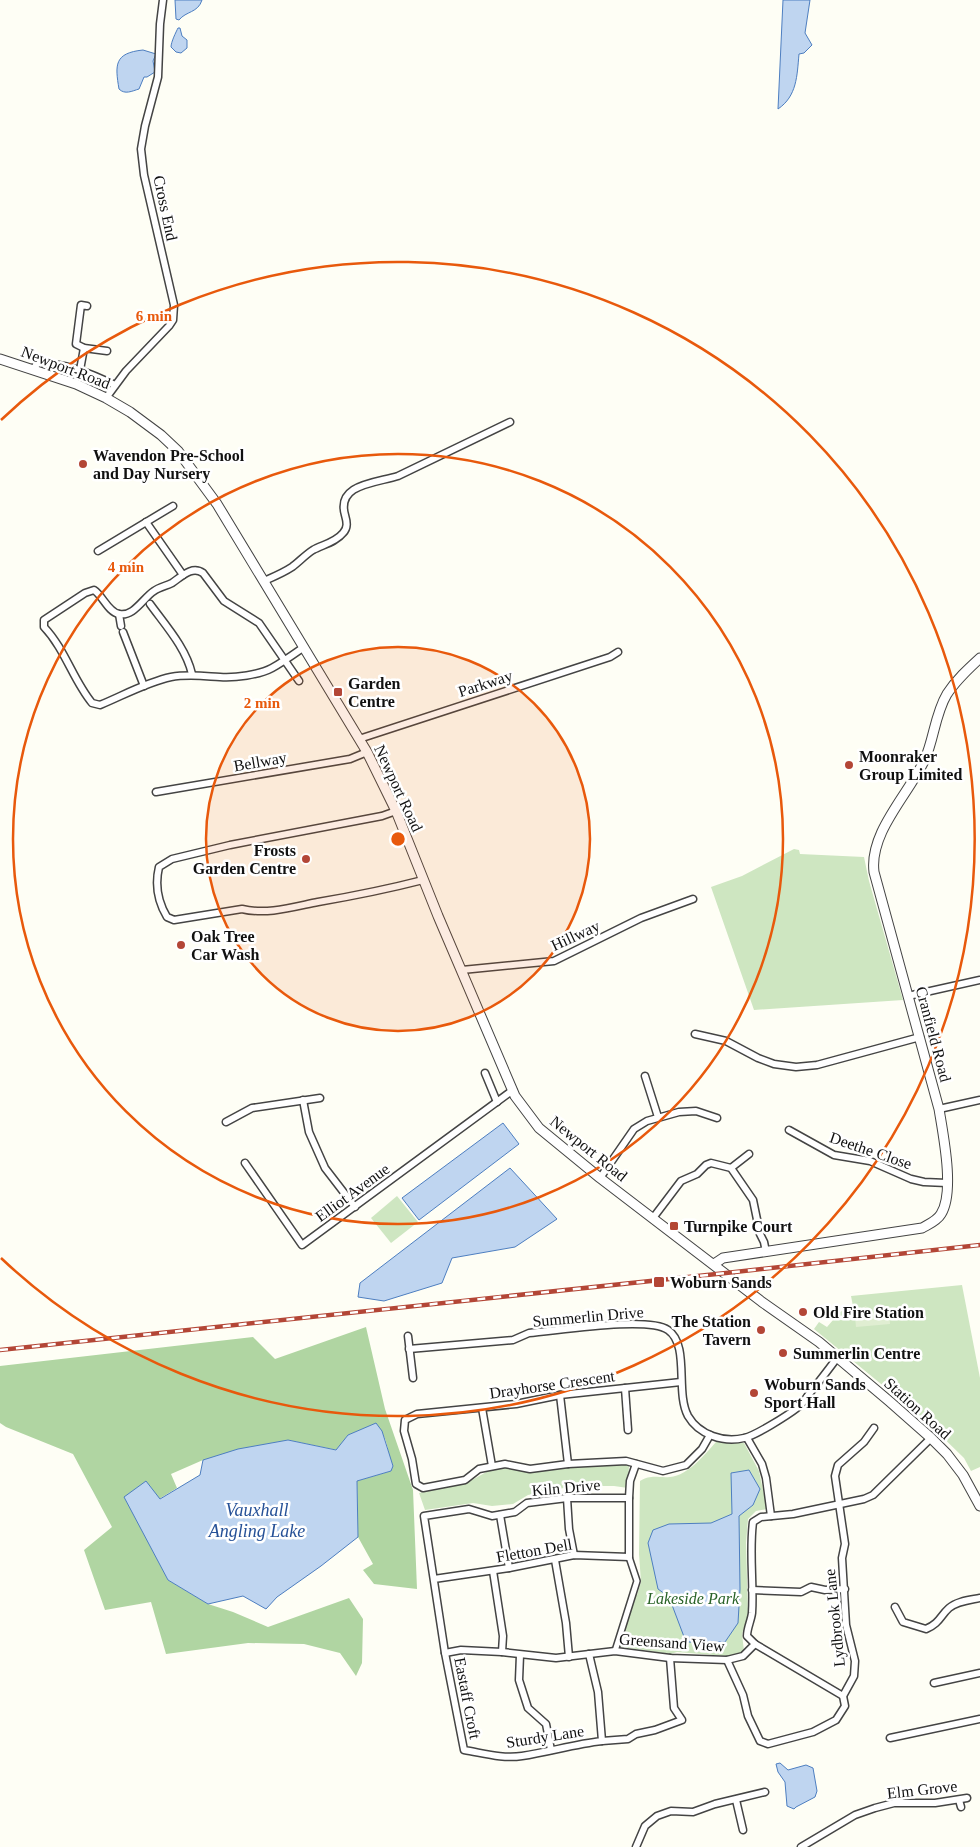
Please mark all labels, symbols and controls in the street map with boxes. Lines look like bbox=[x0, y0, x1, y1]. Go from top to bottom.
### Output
street label: Cross End bbox=[150, 174, 181, 242]
text: 6 min bbox=[136, 308, 173, 324]
street label: Newport Road bbox=[19, 343, 113, 393]
place label: Wavendon Pre-School and Day Nursery bbox=[93, 447, 245, 483]
marker: Wavendon Pre-School and Day Nursery bbox=[77, 458, 89, 470]
text: 4 min bbox=[108, 559, 145, 575]
street label: Parkway bbox=[456, 667, 515, 701]
place label: Garden Centre bbox=[348, 675, 401, 710]
marker: Garden Centre bbox=[332, 686, 344, 698]
text: 2 min bbox=[244, 695, 281, 711]
street label: Newport Road bbox=[370, 742, 426, 835]
street label: Bellway bbox=[232, 748, 288, 775]
place label: Moonraker Group Limited bbox=[859, 748, 962, 784]
marker: Moonraker Group Limited bbox=[843, 759, 855, 771]
centre of rings bbox=[389, 830, 407, 848]
place label: Frosts Garden Centre bbox=[193, 842, 296, 877]
marker: Frosts Garden Centre bbox=[300, 853, 312, 865]
street label: Hillway bbox=[548, 917, 603, 955]
place label: Oak Tree Car Wash bbox=[191, 928, 259, 963]
marker: Oak Tree Car Wash bbox=[175, 939, 187, 951]
street label: Cranfield Road bbox=[913, 985, 954, 1084]
street label: Newport Road bbox=[546, 1112, 630, 1185]
street label: Deethe Close bbox=[828, 1128, 914, 1172]
street label: Elliot Avenue bbox=[312, 1160, 393, 1225]
place label: Turnpike Court bbox=[684, 1218, 793, 1236]
marker: Turnpike Court bbox=[668, 1220, 680, 1232]
place label: Woburn Sands bbox=[670, 1274, 772, 1291]
marker: Woburn Sands bbox=[652, 1275, 666, 1289]
street label: Summerlin Drive bbox=[532, 1303, 644, 1330]
place label: Old Fire Station bbox=[813, 1304, 924, 1321]
marker: Old Fire Station bbox=[797, 1306, 809, 1318]
place label: The Station Tavern bbox=[671, 1313, 751, 1348]
marker: The Station Tavern bbox=[755, 1324, 767, 1336]
place label: Summerlin Centre bbox=[793, 1345, 920, 1362]
marker: Summerlin Centre bbox=[777, 1347, 789, 1359]
street label: Drayhorse Crescent bbox=[488, 1367, 617, 1403]
street label: Station Road bbox=[881, 1374, 954, 1442]
place label: Woburn Sands Sport Hall bbox=[764, 1376, 866, 1412]
marker: Woburn Sands Sport Hall bbox=[748, 1387, 760, 1399]
street label: Kiln Drive bbox=[531, 1476, 601, 1499]
water label: Vauxhall Angling Lake bbox=[208, 1500, 305, 1541]
street label: Fletton Dell bbox=[495, 1535, 574, 1566]
street label: Lydbrook Lane bbox=[821, 1568, 849, 1668]
park label: Lakeside Park bbox=[646, 1590, 740, 1607]
street label: Greensand View bbox=[619, 1630, 726, 1655]
street label: Eastaff Croft bbox=[451, 1656, 484, 1741]
street label: Sturdy Lane bbox=[505, 1722, 585, 1752]
street label: Elm Grove bbox=[886, 1777, 958, 1802]

